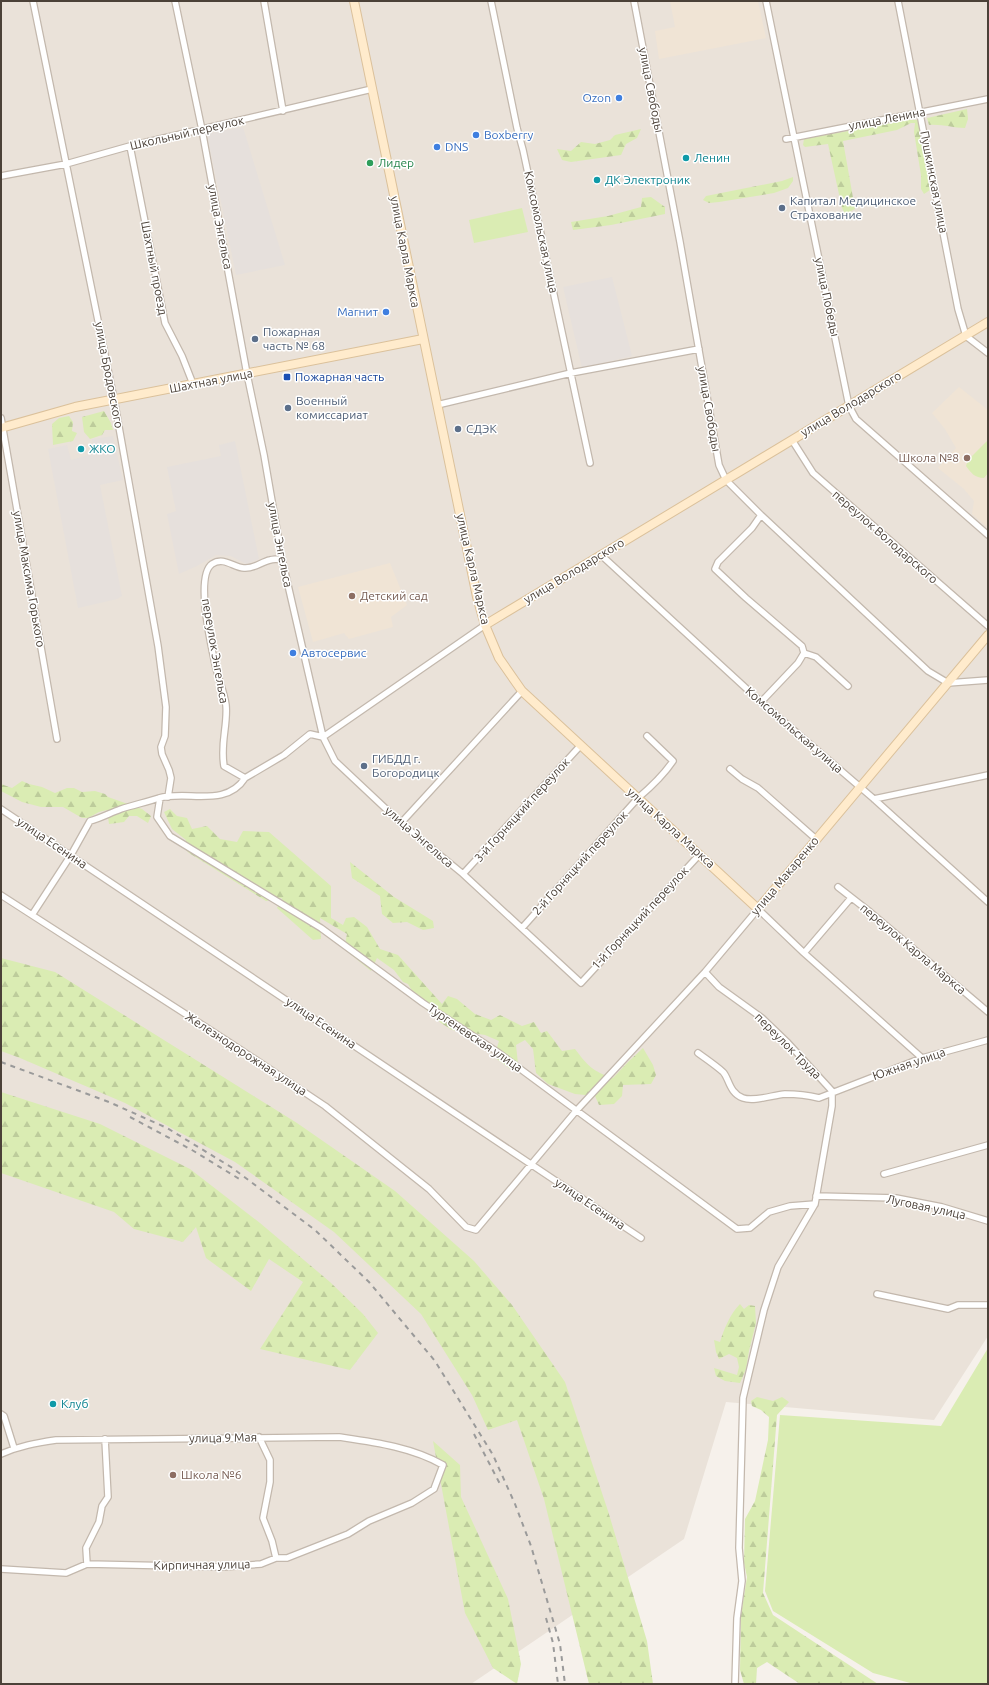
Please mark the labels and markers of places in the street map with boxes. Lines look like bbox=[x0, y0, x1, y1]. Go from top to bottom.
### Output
place label: Ozon bbox=[582, 91, 611, 104]
marker: Ozon bbox=[614, 93, 624, 103]
place label: Boxberry bbox=[484, 128, 534, 141]
marker: Boxberry bbox=[471, 130, 481, 140]
place label: DNS bbox=[445, 140, 468, 153]
marker: DNS bbox=[432, 142, 442, 152]
place label: Ленин bbox=[694, 151, 730, 164]
marker: Ленин bbox=[681, 153, 691, 163]
place label: Лидер bbox=[378, 156, 414, 169]
marker: Лидер bbox=[365, 158, 375, 168]
place label: ДК Электроник bbox=[605, 173, 690, 186]
marker: ДК Электроник bbox=[592, 175, 602, 185]
place label: Капитал Медицинское Страхование bbox=[790, 194, 916, 221]
marker: Капитал Медицинское Страхование bbox=[777, 203, 787, 213]
place label: Магнит bbox=[337, 305, 379, 318]
marker: Магнит bbox=[381, 307, 391, 317]
place label: Пожарная часть № 68 bbox=[263, 325, 325, 352]
marker: Пожарная часть № 68 bbox=[250, 334, 260, 344]
place label: Пожарная часть bbox=[295, 370, 384, 383]
marker: Пожарная часть bbox=[282, 372, 292, 382]
place label: Военный комиссариат bbox=[296, 394, 368, 421]
marker: Военный комиссариат bbox=[283, 403, 293, 413]
place label: СДЭК bbox=[466, 422, 497, 435]
marker: СДЭК bbox=[453, 424, 463, 434]
place label: ЖКО bbox=[89, 442, 116, 455]
marker: ЖКО bbox=[76, 444, 86, 454]
place label: Школа №8 bbox=[898, 451, 959, 464]
marker: Школа №8 bbox=[962, 453, 972, 463]
place label: Детский сад bbox=[360, 589, 428, 602]
marker: Детский сад bbox=[347, 591, 357, 601]
place label: Автосервис bbox=[301, 646, 367, 659]
marker: Автосервис bbox=[288, 648, 298, 658]
place label: ГИБДД г. Богородицк bbox=[372, 752, 440, 779]
marker: ГИБДД г. Богородицк bbox=[359, 761, 369, 771]
place label: Клуб bbox=[61, 1397, 88, 1410]
marker: Клуб bbox=[48, 1399, 58, 1409]
place label: Школа №6 bbox=[181, 1468, 242, 1481]
marker: Школа №6 bbox=[168, 1470, 178, 1480]

